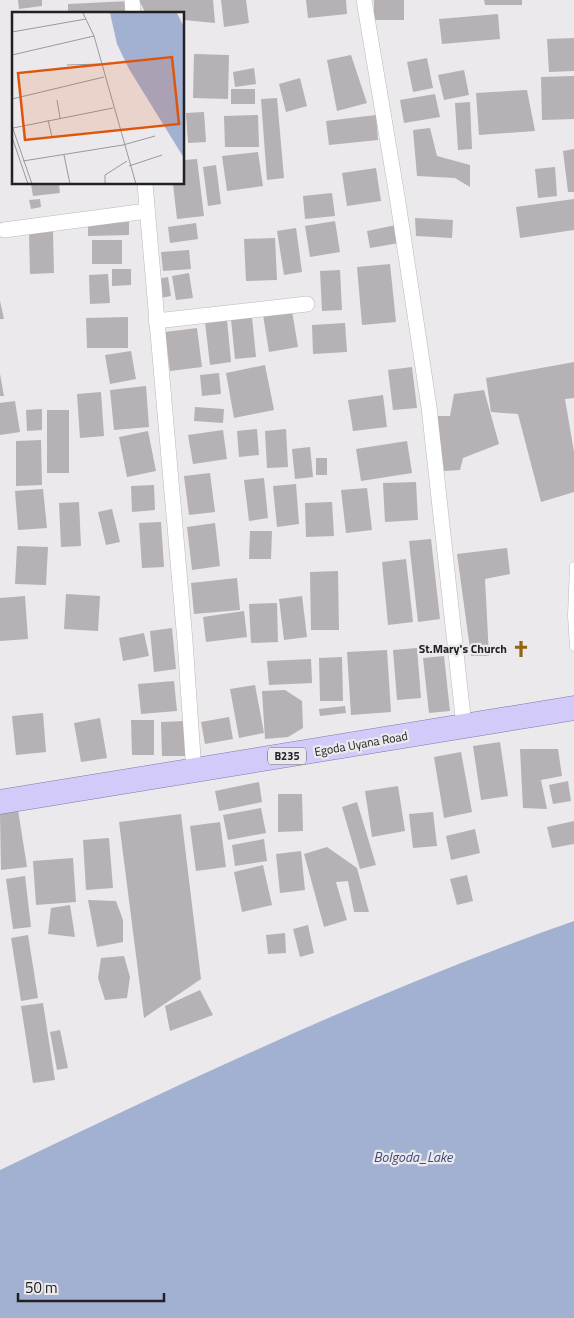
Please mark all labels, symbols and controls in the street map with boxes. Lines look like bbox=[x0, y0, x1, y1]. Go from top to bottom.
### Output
inset map bbox=[12, 12, 185, 185]
place label: St.Mary's Church bbox=[419, 639, 507, 658]
church icon: St.Mary's Church bbox=[511, 639, 531, 659]
street label: Egoda Uyana Road bbox=[313, 726, 409, 761]
road number: B235 bbox=[268, 748, 306, 764]
water label: Bolgoda_Lake bbox=[374, 1146, 454, 1167]
scale bar bbox=[18, 1270, 164, 1302]
text: 50 m bbox=[25, 1276, 58, 1299]

